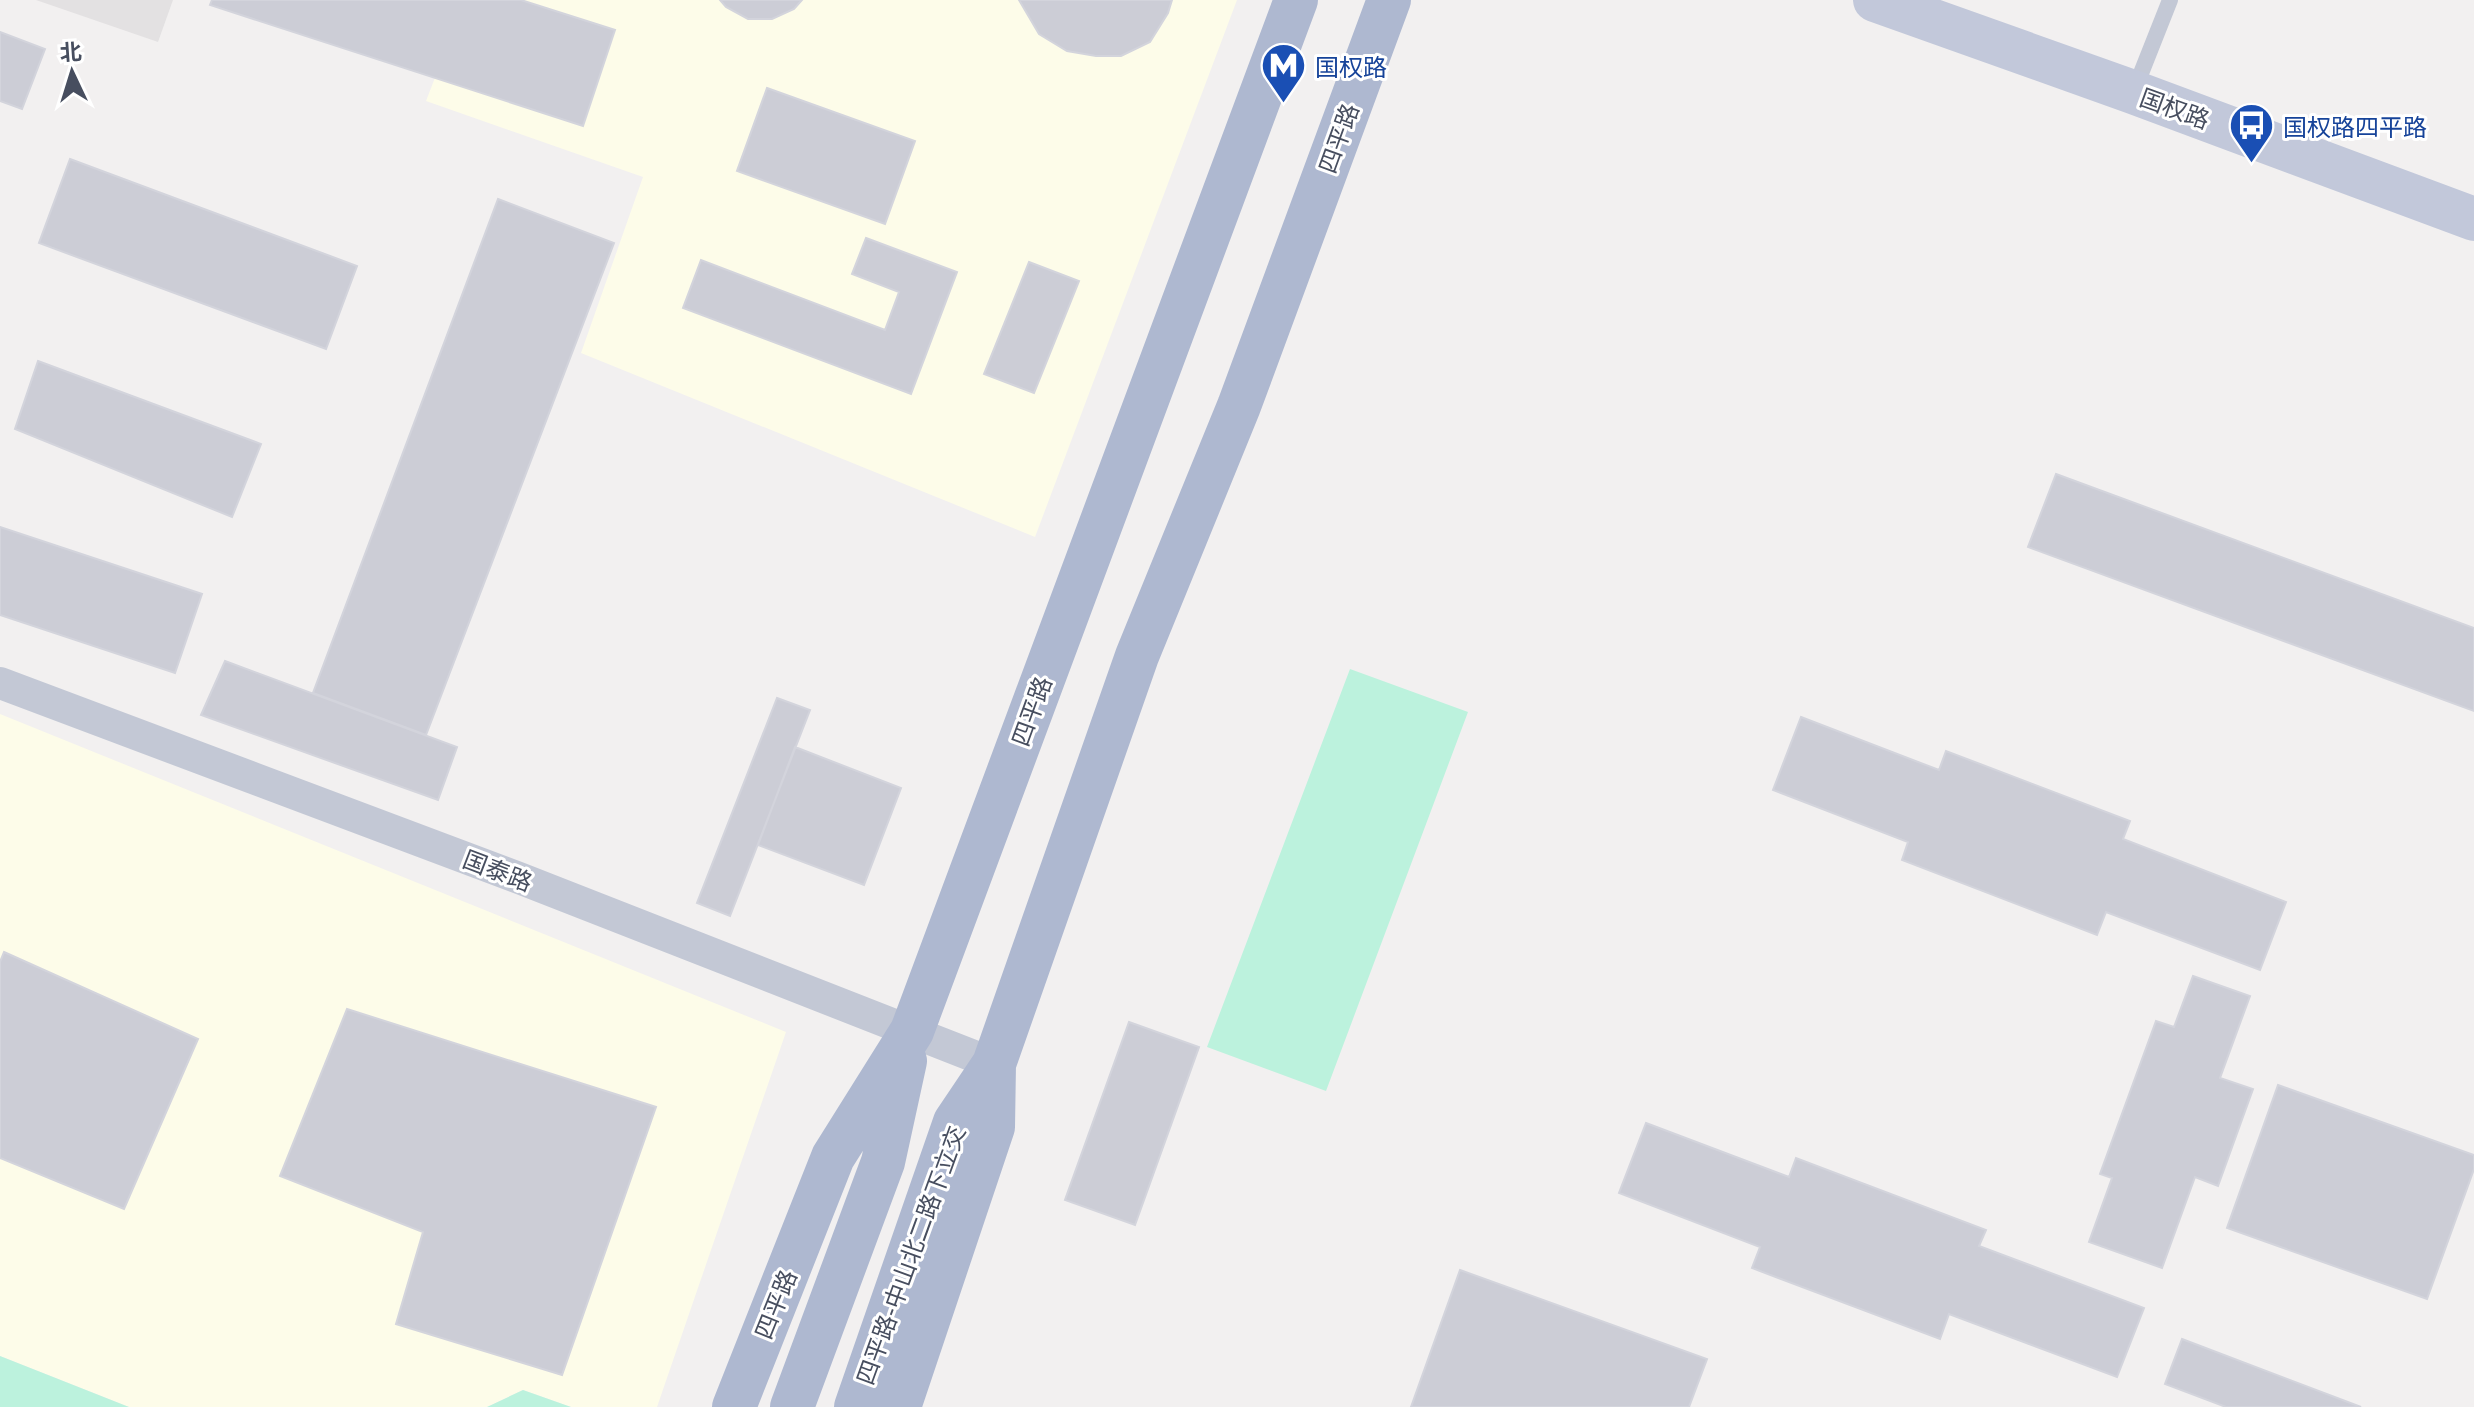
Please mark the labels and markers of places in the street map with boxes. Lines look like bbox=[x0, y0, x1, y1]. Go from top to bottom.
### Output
metro station icon: 国权路 bbox=[1260, 42, 1308, 105]
place label: 国权路 bbox=[1315, 52, 1387, 81]
bus stop icon: 国权路四平路 bbox=[2228, 102, 2276, 165]
place label: 国权路四平路 bbox=[2283, 112, 2427, 141]

